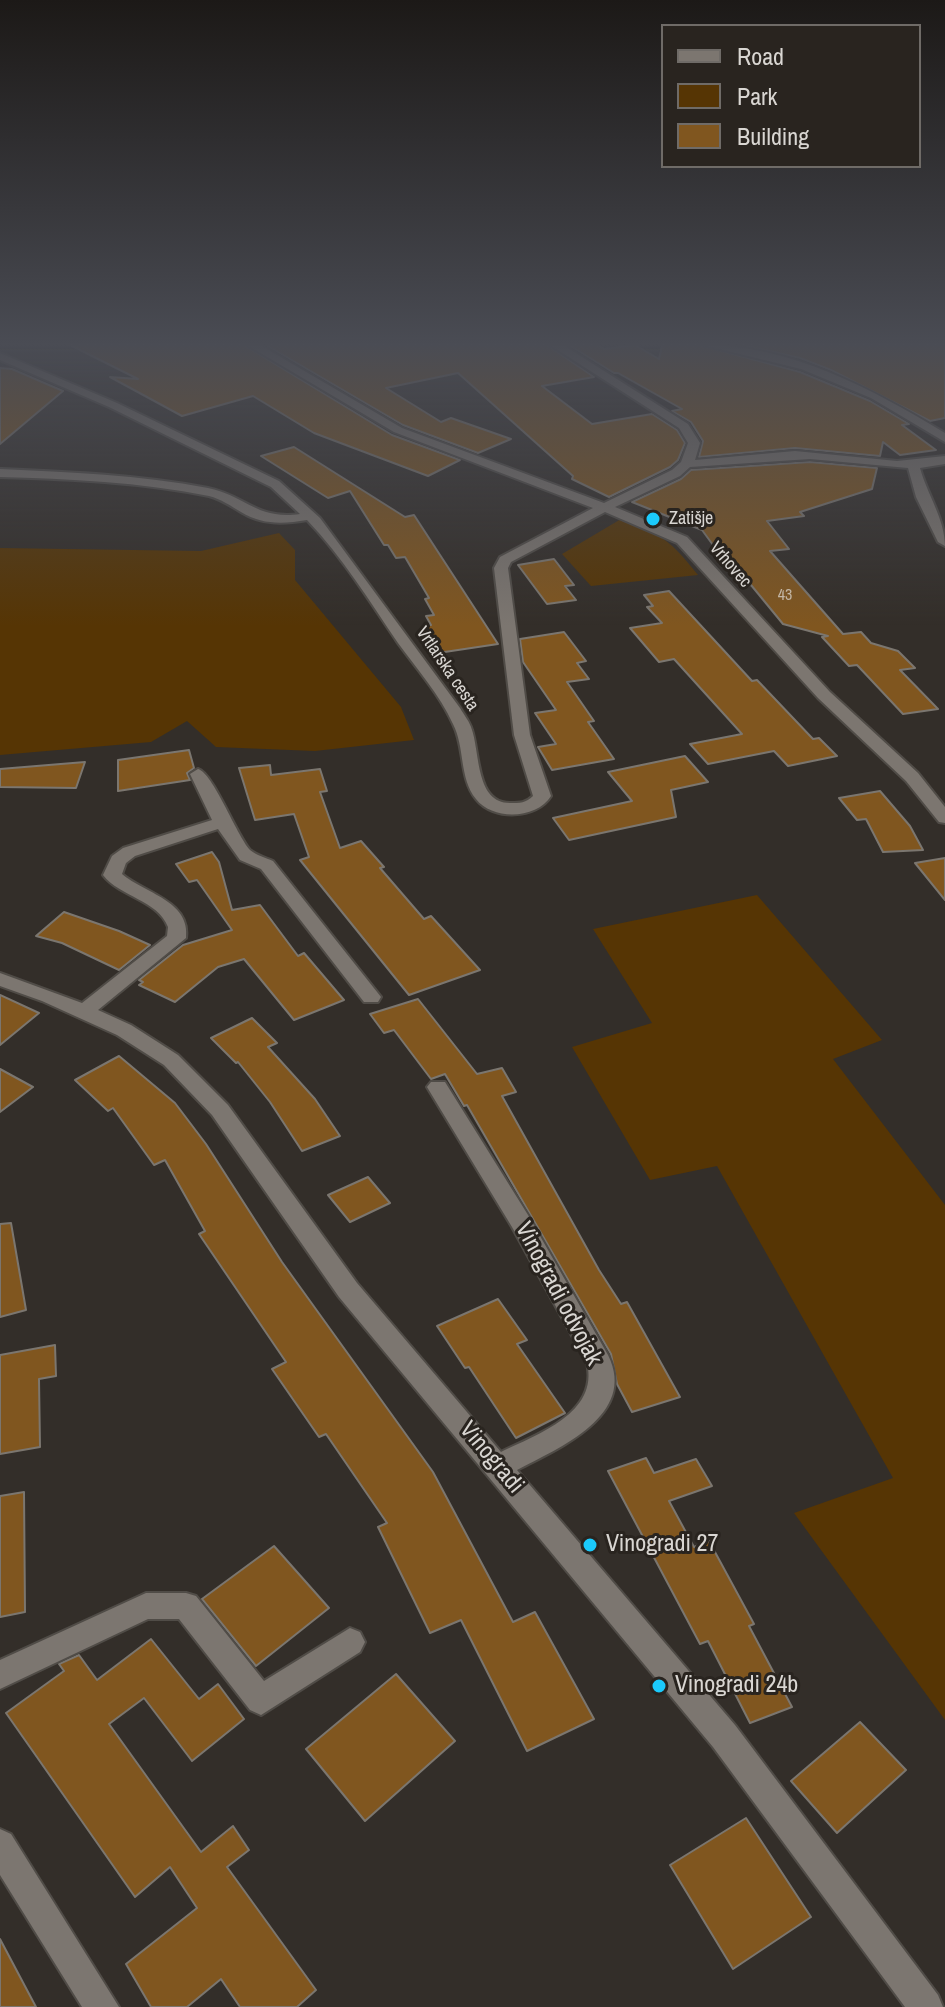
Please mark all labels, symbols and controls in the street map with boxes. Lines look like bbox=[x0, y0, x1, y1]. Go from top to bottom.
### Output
legend bbox=[661, 24, 921, 168]
text: Road bbox=[737, 40, 784, 72]
text: Park bbox=[737, 80, 777, 112]
text: Building bbox=[737, 120, 809, 152]
place label: Zatišje bbox=[669, 508, 713, 530]
marker: Zatišje bbox=[644, 510, 662, 528]
street label: Vrhovec bbox=[704, 538, 756, 592]
house number: 43 bbox=[778, 586, 792, 606]
street label: Vrtlarska cesta bbox=[411, 623, 483, 715]
street label: Vinogradi odvojak bbox=[508, 1217, 608, 1371]
street label: Vinogradi bbox=[453, 1416, 529, 1500]
place label: Vinogradi 27 bbox=[606, 1531, 718, 1559]
marker: Vinogradi 27 bbox=[581, 1536, 599, 1554]
place label: Vinogradi 24b bbox=[675, 1672, 798, 1700]
marker: Vinogradi 24b bbox=[650, 1677, 668, 1695]

